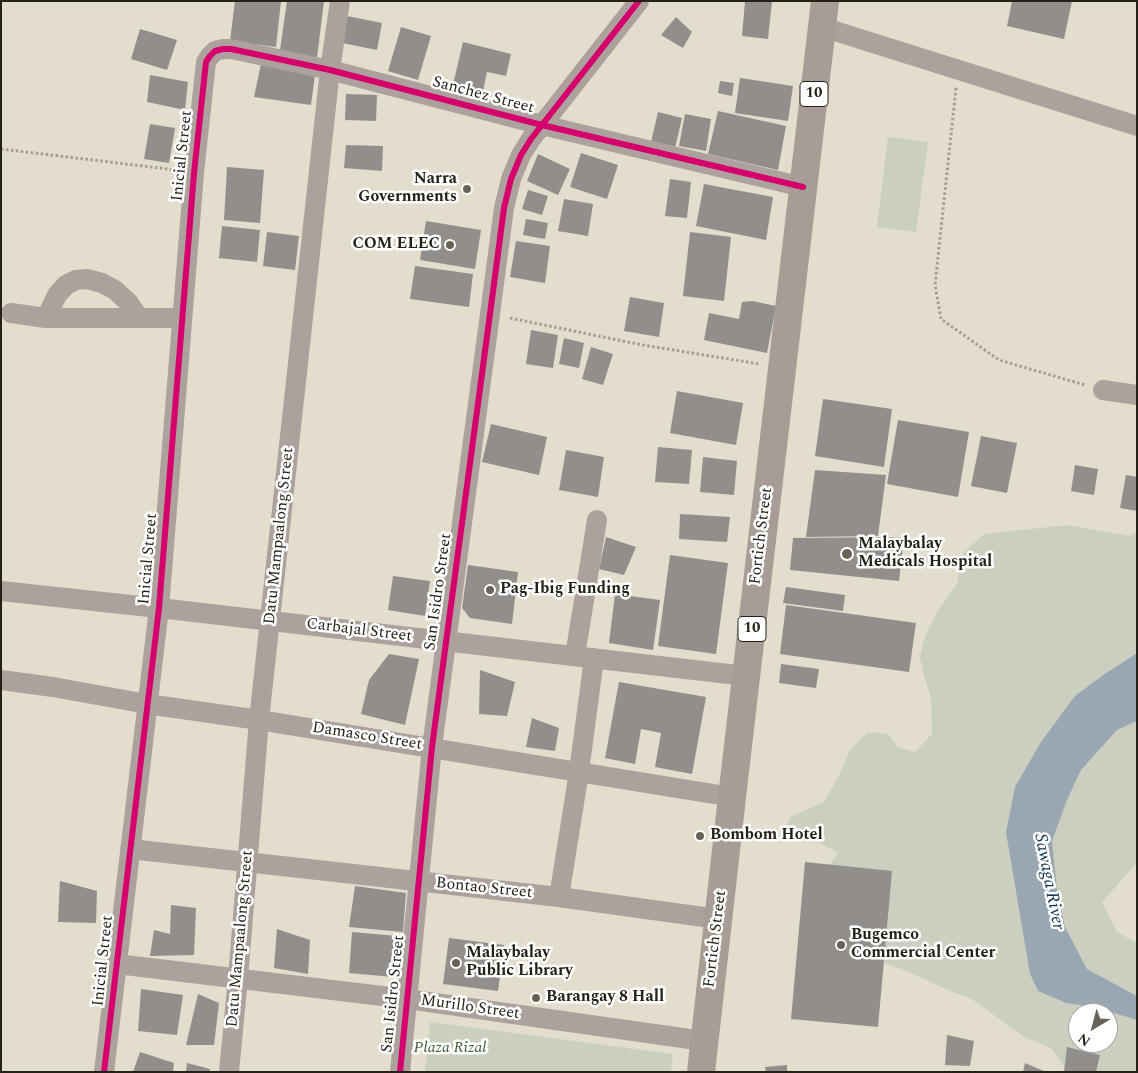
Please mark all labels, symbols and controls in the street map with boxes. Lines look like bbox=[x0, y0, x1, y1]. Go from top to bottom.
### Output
street label: Sanchez Street bbox=[430, 73, 536, 119]
road number: 10 bbox=[800, 82, 828, 106]
street label: Inicial Street bbox=[169, 109, 197, 203]
place label: Narra Governments bbox=[358, 170, 457, 208]
marker: Narra Governments bbox=[461, 183, 473, 195]
place label: COM ELEC bbox=[353, 235, 440, 255]
marker: COM ELEC bbox=[444, 239, 456, 251]
street label: Datu Mampaalong Street bbox=[261, 447, 299, 625]
street label: Fortich Street bbox=[747, 486, 777, 586]
street label: Inicial Street bbox=[135, 513, 163, 605]
street label: San Isidro Street bbox=[421, 532, 457, 652]
place label: Malaybalay Medicals Hospital bbox=[858, 535, 992, 573]
marker: Malaybalay Medicals Hospital bbox=[840, 547, 854, 561]
place label: Pag-Ibig Funding bbox=[500, 580, 630, 600]
marker: Pag-Ibig Funding bbox=[484, 584, 496, 596]
street label: Carbajal Street bbox=[305, 615, 413, 647]
road number: 10 bbox=[738, 616, 766, 642]
street label: Damasco Street bbox=[311, 719, 423, 755]
place label: Bombom Hotel bbox=[710, 826, 823, 846]
marker: Bombom Hotel bbox=[694, 830, 706, 842]
water label: Sawaga River bbox=[1028, 832, 1068, 932]
street label: Datu Mampaalong Street bbox=[224, 850, 258, 1028]
street label: Bontao Street bbox=[435, 874, 533, 904]
street label: Fortich Street bbox=[701, 889, 731, 989]
street label: Inicial Street bbox=[90, 914, 118, 1008]
place label: Bugemco Commercial Center bbox=[851, 926, 995, 964]
street label: San Isidro Street bbox=[378, 934, 410, 1054]
marker: Bugemco Commercial Center bbox=[835, 939, 847, 951]
place label: Malaybalay Public Library bbox=[466, 944, 573, 982]
marker: Malaybalay Public Library bbox=[450, 957, 462, 969]
place label: Barangay 8 Hall bbox=[546, 988, 664, 1008]
street label: Murillo Street bbox=[419, 992, 521, 1024]
marker: Barangay 8 Hall bbox=[530, 992, 542, 1004]
north arrow bbox=[1068, 1003, 1118, 1053]
text: N bbox=[1073, 1028, 1095, 1051]
park label: Plaza Rizal bbox=[414, 1039, 486, 1059]

